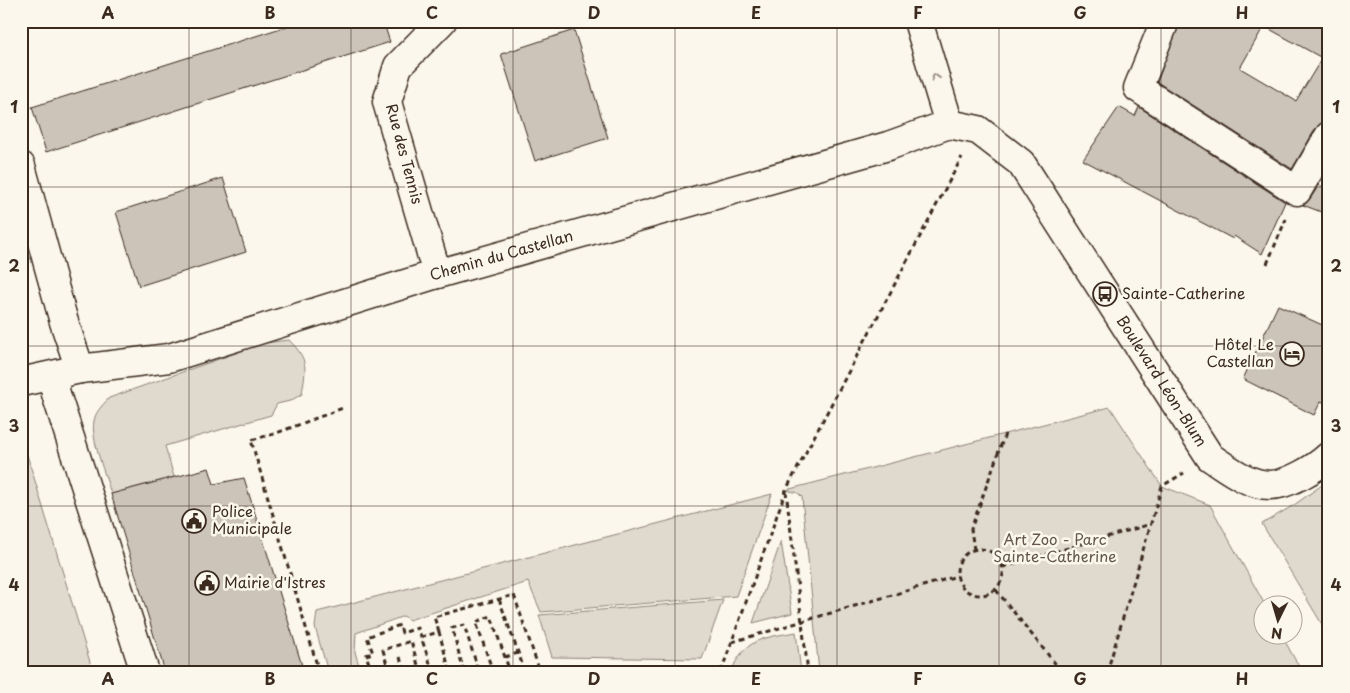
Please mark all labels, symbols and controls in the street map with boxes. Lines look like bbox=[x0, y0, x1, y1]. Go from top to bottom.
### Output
text: A bbox=[102, 0, 115, 24]
text: B bbox=[265, 0, 276, 24]
text: C bbox=[426, 0, 438, 24]
text: D bbox=[588, 0, 600, 24]
text: E bbox=[751, 0, 761, 24]
text: F bbox=[913, 0, 923, 24]
text: G bbox=[1073, 0, 1087, 24]
text: H bbox=[1236, 0, 1248, 24]
one-way arrow bbox=[930, 74, 940, 82]
text: 1 bbox=[10, 94, 18, 118]
text: 1 bbox=[1332, 94, 1340, 118]
street label: Rue des Tennis bbox=[381, 101, 430, 207]
street label: Chemin du Castellan bbox=[426, 223, 575, 286]
text: 2 bbox=[8, 253, 20, 277]
text: 2 bbox=[1330, 253, 1342, 277]
bus stop icon: Sainte-Catherine bbox=[1092, 281, 1118, 307]
place label: Sainte-Catherine bbox=[1122, 281, 1245, 304]
street label: Boulevard Léon-Blum bbox=[1112, 310, 1213, 451]
place label: Hôtel Le Castellan bbox=[1206, 332, 1274, 372]
hotel icon: Hôtel Le Castellan bbox=[1279, 341, 1305, 367]
text: 3 bbox=[9, 413, 19, 437]
text: 3 bbox=[1331, 413, 1341, 437]
place label: Police Municipale bbox=[212, 499, 292, 539]
public building icon: Police Municipale bbox=[181, 508, 207, 534]
park label: Art Zoo - Parc Sainte-Catherine bbox=[993, 527, 1117, 567]
public building icon: Mairie d'Istres bbox=[194, 570, 220, 596]
place label: Mairie d'Istres bbox=[224, 570, 326, 593]
text: 4 bbox=[9, 572, 20, 596]
text: 4 bbox=[1331, 572, 1342, 596]
north arrow bbox=[1252, 596, 1302, 646]
text: N bbox=[1270, 623, 1283, 644]
text: A bbox=[102, 666, 115, 690]
text: B bbox=[265, 666, 276, 690]
text: C bbox=[426, 666, 438, 690]
text: D bbox=[588, 666, 600, 690]
text: E bbox=[751, 666, 761, 690]
text: F bbox=[913, 666, 923, 690]
text: G bbox=[1073, 666, 1087, 690]
text: H bbox=[1236, 666, 1248, 690]

